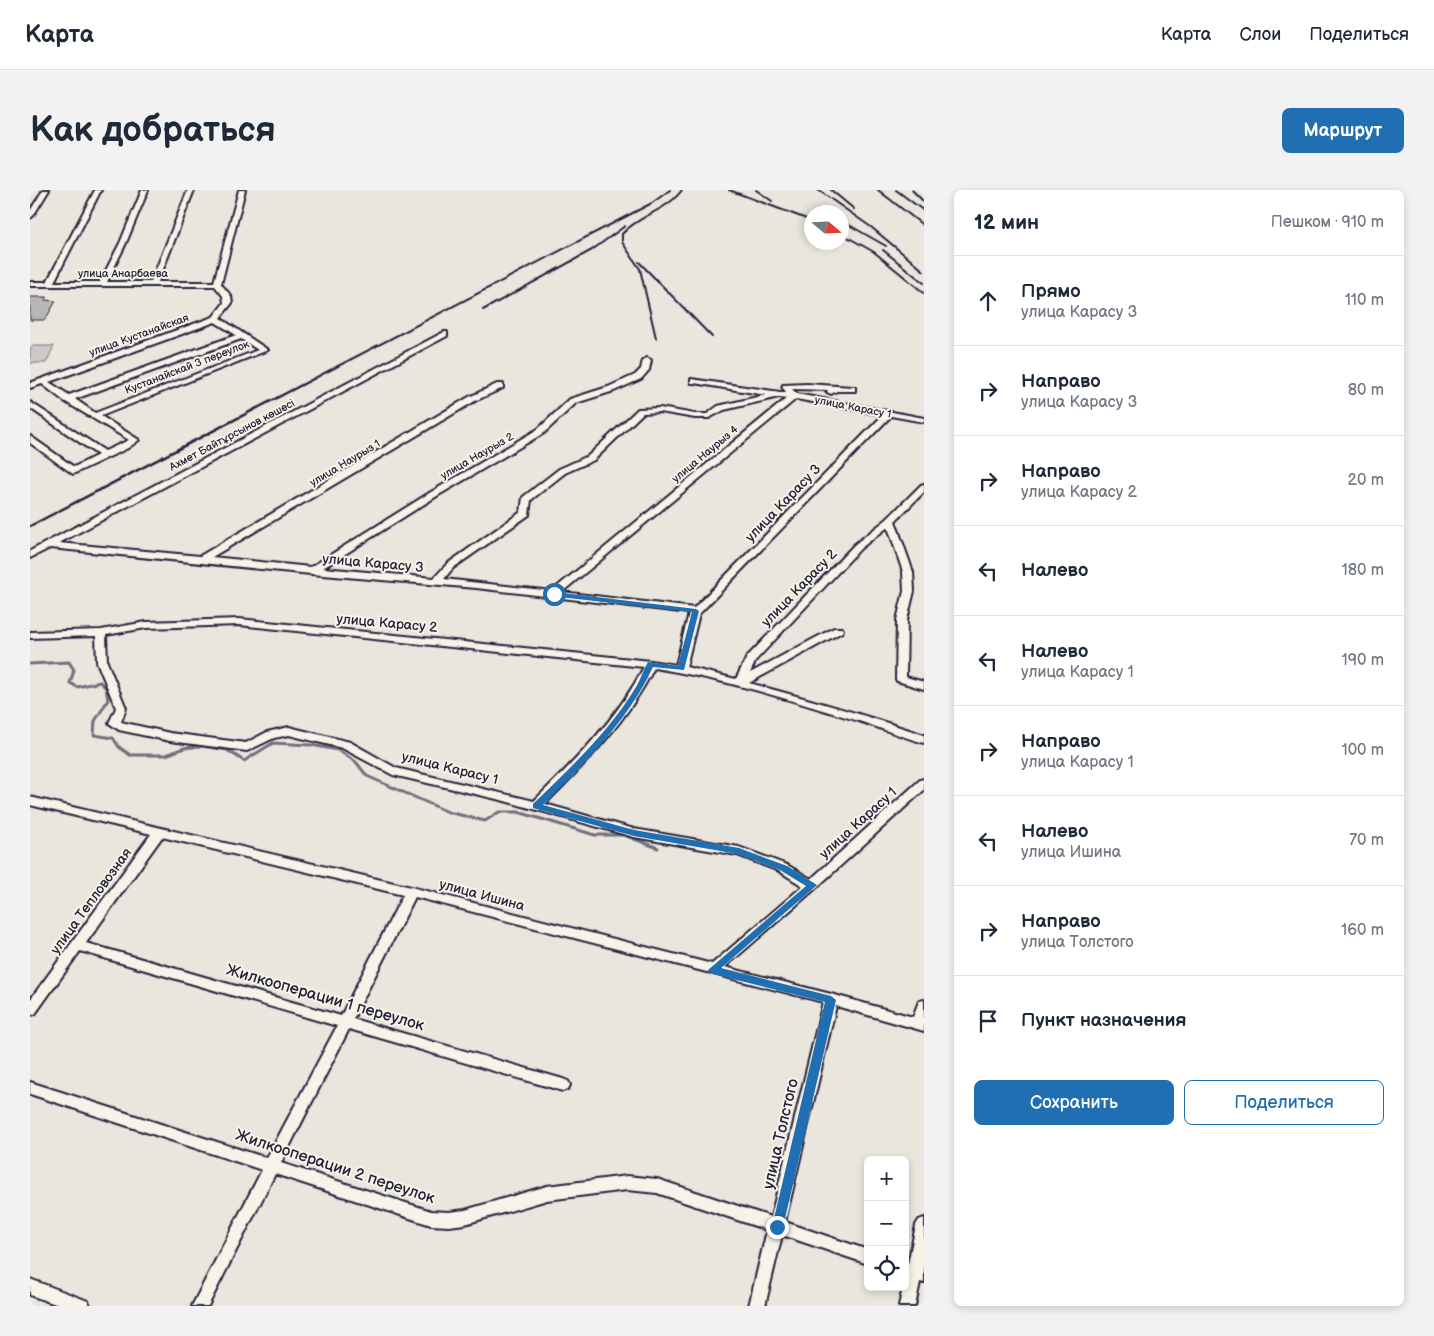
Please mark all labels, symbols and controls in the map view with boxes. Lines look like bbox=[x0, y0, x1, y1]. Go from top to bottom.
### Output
text: Карта bbox=[25, 20, 94, 49]
text: Карта bbox=[1161, 24, 1211, 45]
text: Слои bbox=[1239, 24, 1281, 45]
text: Поделиться bbox=[1309, 24, 1409, 45]
button: Маршрут bbox=[1282, 108, 1404, 153]
text: Как добраться bbox=[30, 109, 276, 152]
north arrow bbox=[804, 205, 849, 250]
text: 12 мин bbox=[974, 210, 1039, 235]
text: Пешком · 910 m bbox=[1271, 213, 1384, 232]
street label: улица Анарбаева bbox=[78, 267, 168, 280]
text: Прямо bbox=[1021, 280, 1081, 303]
icon: ahead bbox=[974, 287, 1002, 315]
text: 110 m bbox=[1345, 291, 1384, 310]
text: улица Карасу 3 bbox=[1021, 303, 1137, 322]
street label: улица Кустанайская bbox=[87, 311, 191, 359]
street label: Кустанайскай 3 переулок bbox=[123, 337, 251, 397]
text: Направо bbox=[1021, 370, 1101, 393]
icon: right bbox=[974, 377, 1002, 405]
text: 80 m bbox=[1348, 381, 1384, 400]
street label: улица Карасу 1 bbox=[814, 393, 892, 421]
text: улица Карасу 3 bbox=[1021, 393, 1137, 412]
street label: Ахмет Байтұрсынов көшесі bbox=[166, 396, 297, 474]
street label: улица Наурыз 4 bbox=[669, 422, 741, 485]
street label: улица Наурыз 2 bbox=[438, 430, 516, 482]
street label: улица Наурыз 1 bbox=[307, 437, 383, 489]
text: Направо bbox=[1021, 460, 1101, 483]
street label: улица Карасу 3 bbox=[742, 461, 824, 545]
icon: right bbox=[974, 467, 1002, 495]
text: 20 m bbox=[1348, 471, 1384, 490]
text: улица Карасу 2 bbox=[1021, 483, 1137, 502]
street label: улица Карасу 2 bbox=[758, 545, 841, 630]
street label: улица Карасу 3 bbox=[322, 550, 424, 576]
icon: left bbox=[974, 557, 1002, 585]
text: Налево bbox=[1021, 559, 1088, 582]
text: 180 m bbox=[1342, 561, 1384, 580]
route start bbox=[543, 583, 566, 606]
street label: улица Карасу 2 bbox=[336, 610, 439, 636]
text: Налево bbox=[1021, 640, 1088, 663]
icon: left bbox=[974, 647, 1002, 675]
text: 190 m bbox=[1342, 651, 1384, 670]
text: улица Карасу 1 bbox=[1021, 663, 1134, 682]
text: Направо bbox=[1021, 730, 1101, 753]
icon: right bbox=[974, 737, 1002, 765]
text: 100 m bbox=[1341, 741, 1384, 760]
street label: улица Карасу 1 bbox=[400, 748, 500, 788]
text: улица Карасу 1 bbox=[1021, 753, 1134, 772]
street label: улица Карасу 1 bbox=[816, 784, 900, 862]
text: Налево bbox=[1021, 820, 1088, 843]
icon: left bbox=[974, 827, 1002, 855]
text: 70 m bbox=[1349, 831, 1384, 850]
text: улица Ишина bbox=[1021, 843, 1121, 862]
street label: улица Тепловозная bbox=[47, 844, 135, 957]
street label: улица Ишина bbox=[437, 875, 527, 915]
text: Направо bbox=[1021, 910, 1101, 933]
icon: right bbox=[974, 917, 1002, 945]
text: 160 m bbox=[1341, 921, 1384, 940]
text: улица Толстого bbox=[1021, 933, 1134, 952]
street label: Жилкооперации 1 переулок bbox=[224, 961, 427, 1036]
icon: arrive bbox=[974, 1007, 1002, 1035]
text: Пункт назначения bbox=[1021, 1009, 1186, 1032]
street label: улица Толстого bbox=[759, 1077, 803, 1191]
button: Сохранить bbox=[974, 1080, 1174, 1125]
button: Поделиться bbox=[1184, 1080, 1384, 1125]
street label: Жилкооперации 2 переулок bbox=[233, 1126, 438, 1208]
map controls bbox=[864, 1156, 909, 1291]
button: + bbox=[864, 1156, 909, 1201]
button: − bbox=[864, 1201, 909, 1246]
route end bbox=[766, 1216, 789, 1239]
button: locate bbox=[864, 1246, 909, 1291]

